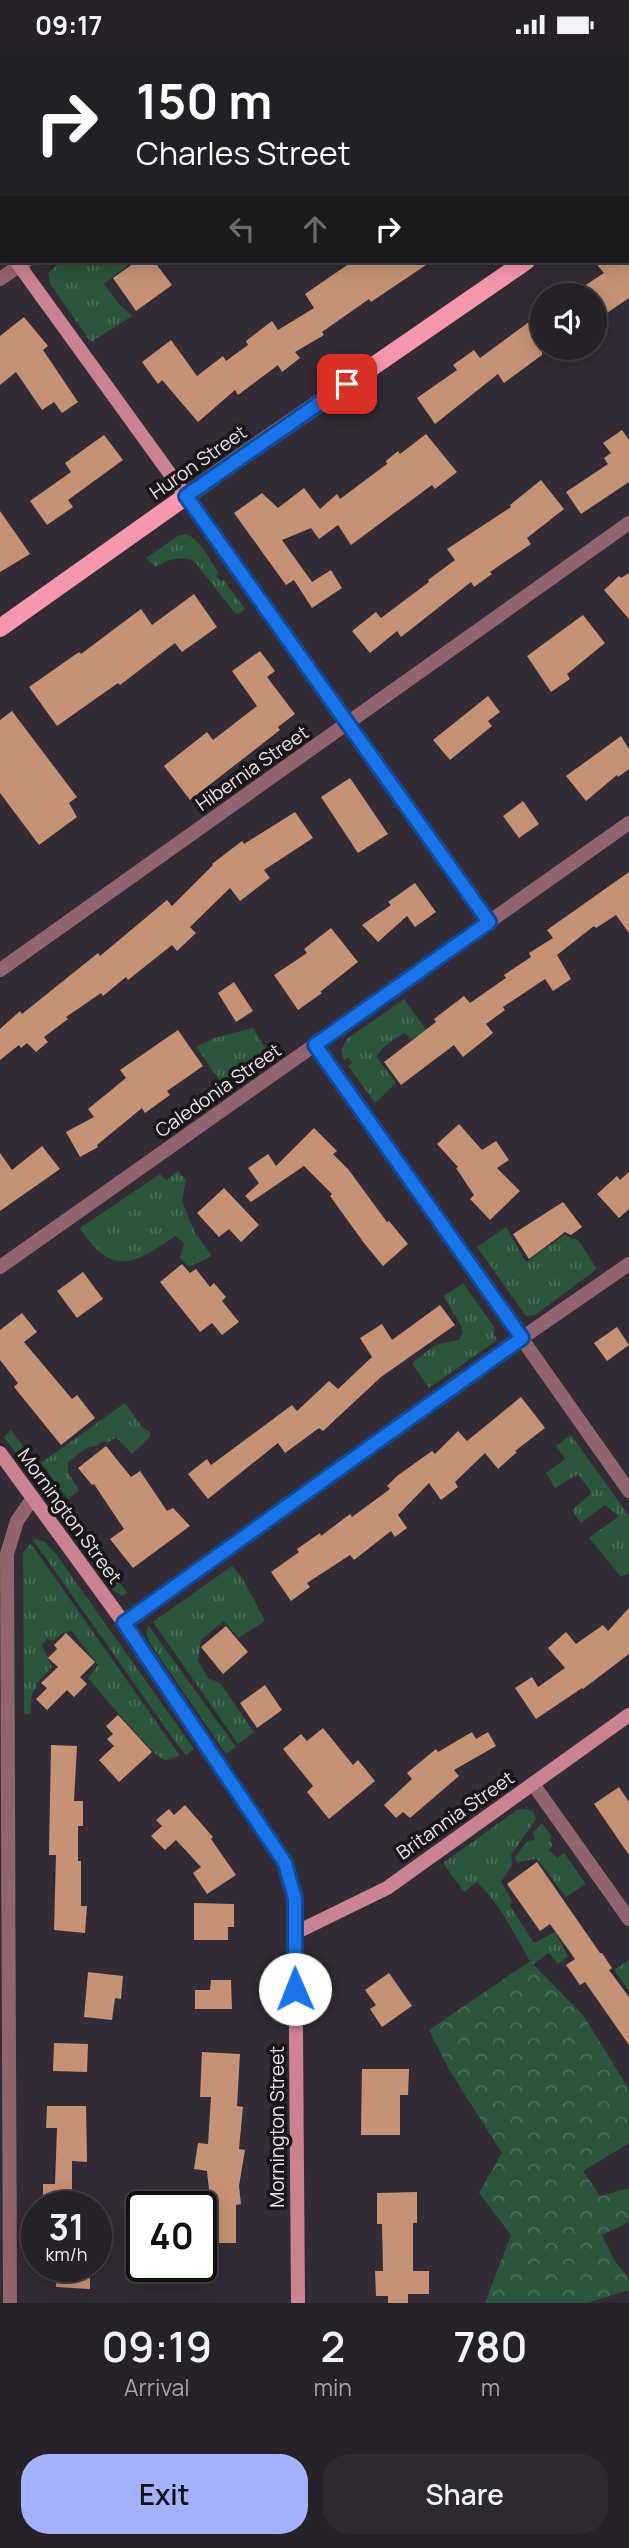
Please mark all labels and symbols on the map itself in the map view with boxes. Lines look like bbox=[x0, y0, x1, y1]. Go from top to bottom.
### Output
pin bbox=[317, 354, 377, 414]
street label: Huron Street bbox=[144, 419, 252, 505]
street label: Hibernia Street bbox=[190, 719, 314, 817]
street label: Caledonia Street bbox=[150, 1037, 286, 1143]
street label: Mornington Street bbox=[12, 1443, 128, 1589]
street label: Britannia Street bbox=[391, 1765, 519, 1865]
position arrow bbox=[258, 1952, 332, 2026]
street label: Mornington Street bbox=[264, 2046, 290, 2208]
speed limit sign: 40 bbox=[126, 2191, 217, 2282]

